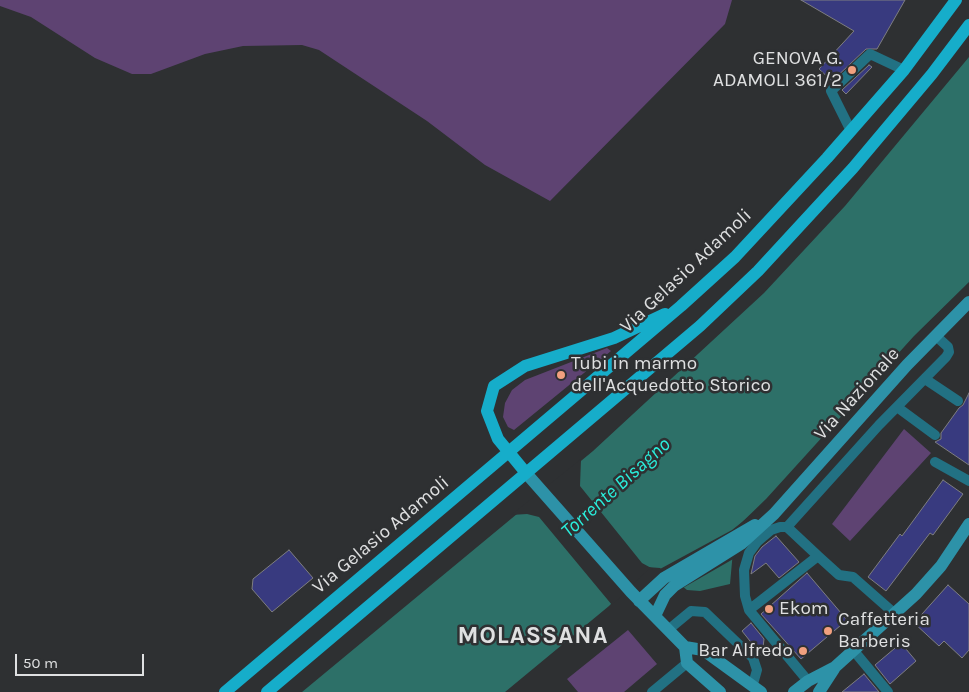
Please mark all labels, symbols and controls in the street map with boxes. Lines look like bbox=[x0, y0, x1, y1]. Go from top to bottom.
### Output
place label: GENOVA G. ADAMOLI 361/2 bbox=[713, 48, 842, 92]
marker: GENOVA G. ADAMOLI 361/2 bbox=[846, 64, 858, 76]
street label: Via Gelasio Adamoli bbox=[616, 204, 756, 338]
street label: Via Nazionale bbox=[809, 343, 905, 445]
place label: Tubi in marmo dell'Acquedotto Storico bbox=[571, 353, 771, 397]
marker: Tubi in marmo dell'Acquedotto Storico bbox=[555, 369, 567, 381]
water label: Torrente Bisagno bbox=[557, 433, 675, 543]
street label: Via Gelasio Adamoli bbox=[308, 471, 454, 599]
place label: Ekom bbox=[779, 598, 829, 620]
marker: Ekom bbox=[763, 603, 775, 615]
place label: Caffetteria Barberis bbox=[838, 609, 930, 653]
district label: MOLASSANA bbox=[456, 622, 610, 650]
marker: Caffetteria Barberis bbox=[822, 625, 834, 637]
place label: Bar Alfredo bbox=[698, 640, 793, 662]
scale bar bbox=[18, 644, 146, 676]
marker: Bar Alfredo bbox=[797, 645, 809, 657]
text: 50 m bbox=[23, 654, 58, 672]

